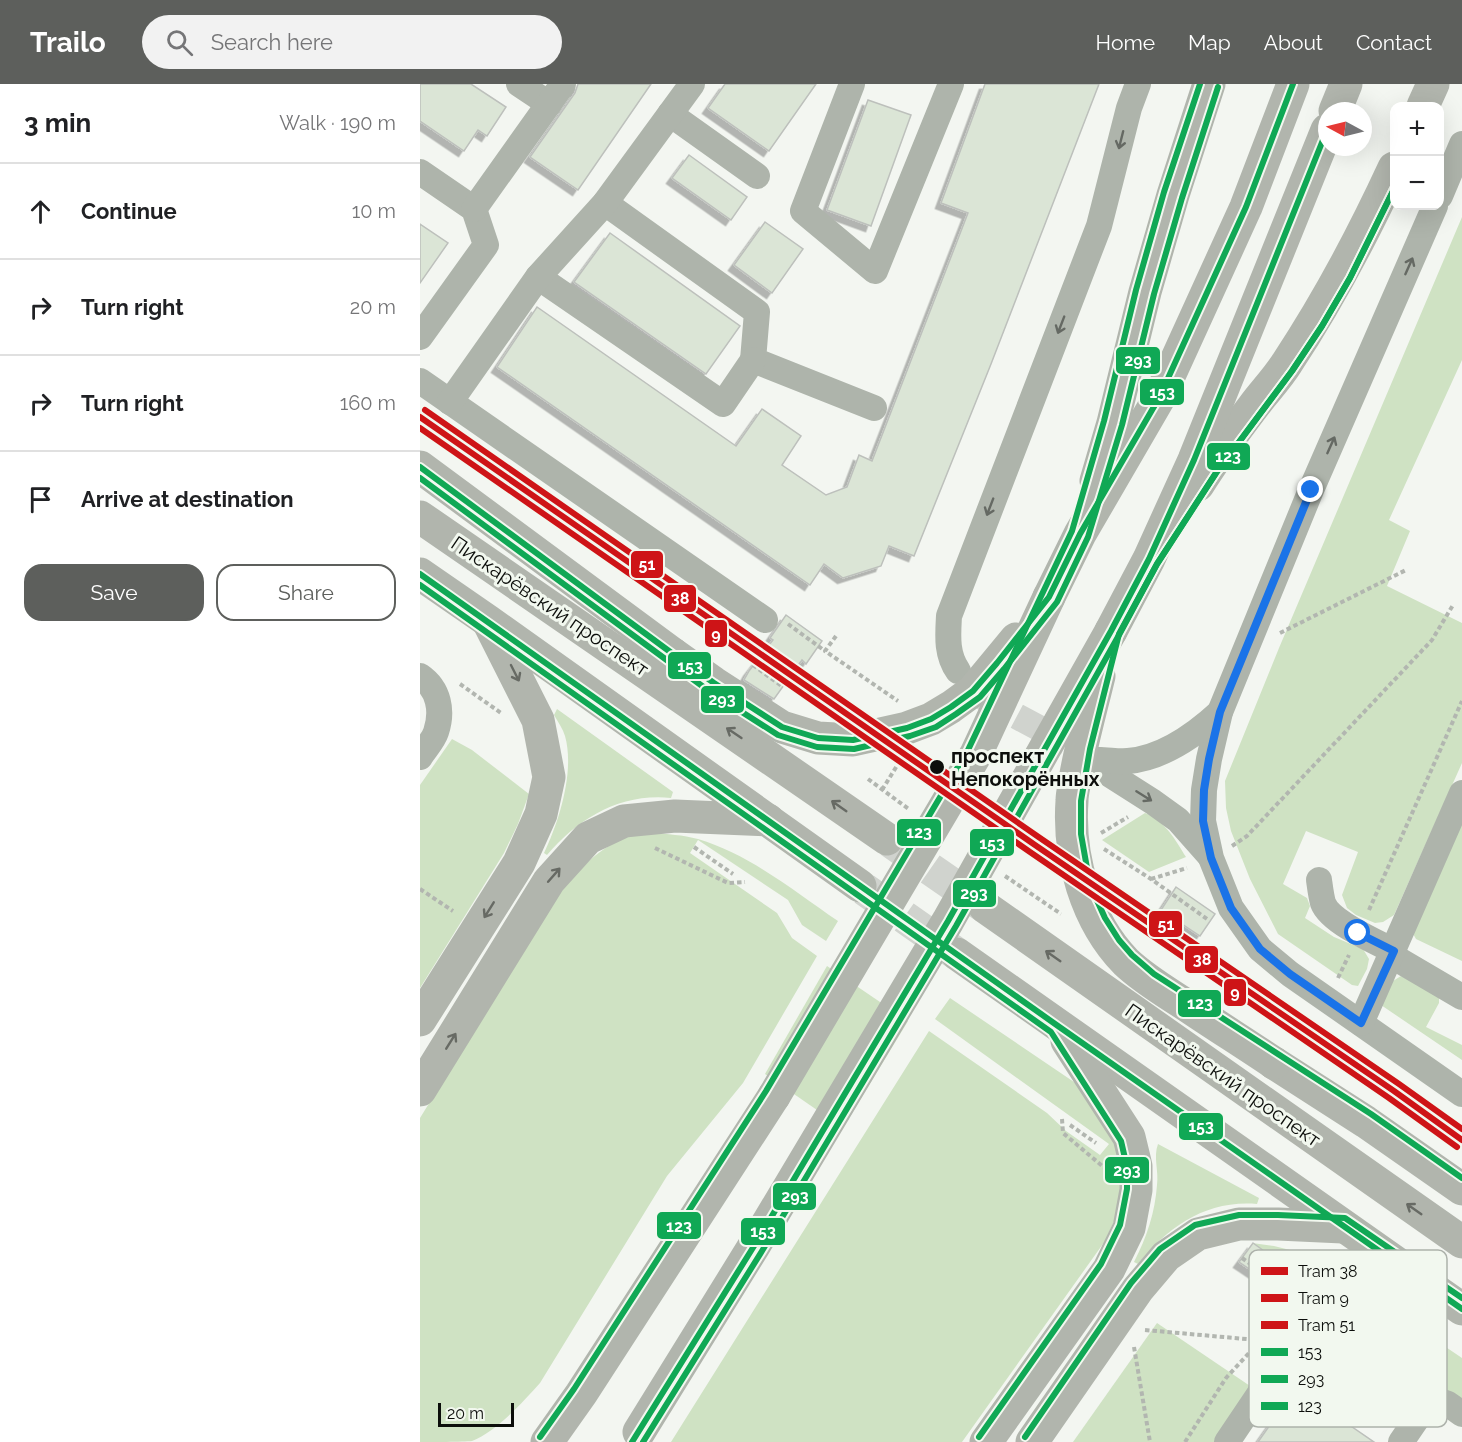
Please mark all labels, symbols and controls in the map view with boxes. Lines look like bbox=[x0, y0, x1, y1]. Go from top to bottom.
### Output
search box bbox=[142, 15, 562, 69]
text: Trailo bbox=[30, 26, 106, 59]
icon: search bbox=[163, 26, 196, 59]
text: Search here bbox=[211, 29, 333, 55]
text: Home bbox=[1096, 30, 1155, 55]
text: Map bbox=[1188, 30, 1231, 55]
text: About bbox=[1264, 30, 1323, 55]
text: Contact bbox=[1356, 30, 1432, 55]
north arrow bbox=[1318, 102, 1372, 156]
map controls bbox=[1390, 102, 1444, 210]
button: + bbox=[1390, 102, 1444, 156]
text: 3 min bbox=[24, 108, 91, 138]
text: Walk · 190 m bbox=[279, 111, 396, 135]
one-way arrow bbox=[1114, 130, 1126, 149]
button: − bbox=[1390, 156, 1444, 210]
icon: ahead bbox=[24, 195, 57, 228]
text: Continue bbox=[81, 198, 177, 224]
text: 10 m bbox=[352, 199, 396, 223]
one-way arrow bbox=[1403, 258, 1415, 276]
icon: right bbox=[24, 291, 57, 324]
text: Turn right bbox=[81, 294, 184, 320]
text: 20 m bbox=[350, 295, 396, 319]
one-way arrow bbox=[1055, 315, 1066, 334]
line badge: 293 bbox=[1115, 346, 1161, 375]
text: 293 bbox=[1124, 351, 1152, 370]
line badge: 153 bbox=[1139, 378, 1185, 406]
text: 153 bbox=[1149, 383, 1175, 402]
icon: right bbox=[24, 387, 57, 420]
text: Turn right bbox=[81, 390, 184, 416]
text: 160 m bbox=[340, 391, 396, 415]
one-way arrow bbox=[1326, 436, 1337, 454]
line badge: 123 bbox=[1206, 442, 1251, 471]
text: 123 bbox=[1215, 447, 1241, 466]
route end bbox=[1297, 476, 1323, 502]
icon: arrive bbox=[24, 483, 57, 516]
text: Arrive at destination bbox=[81, 486, 294, 512]
one-way arrow bbox=[984, 497, 995, 516]
street label: Пискарёвский проспект bbox=[447, 531, 654, 681]
line badge: 51 bbox=[630, 550, 664, 579]
text: 51 bbox=[639, 555, 655, 574]
button: Save bbox=[24, 564, 204, 621]
button: Share bbox=[216, 564, 396, 621]
line badge: 38 bbox=[663, 584, 697, 613]
text: 38 bbox=[671, 589, 689, 608]
line badge: 9 bbox=[704, 619, 728, 648]
text: 9 bbox=[711, 625, 721, 644]
line badge: 153 bbox=[667, 651, 712, 680]
text: 153 bbox=[677, 657, 703, 676]
one-way arrow bbox=[509, 664, 521, 682]
line badge: 293 bbox=[700, 685, 745, 714]
text: 293 bbox=[708, 690, 736, 709]
one-way arrow bbox=[725, 726, 742, 739]
place label: проспект Непокорённых bbox=[951, 744, 1100, 791]
marker: проспект Непокорённых bbox=[928, 758, 946, 776]
one-way arrow bbox=[1135, 791, 1152, 803]
one-way arrow bbox=[831, 800, 848, 812]
line badge: 123 bbox=[896, 818, 942, 847]
text: 123 bbox=[906, 823, 932, 842]
line badge: 153 bbox=[969, 828, 1015, 857]
text: 153 bbox=[979, 834, 1005, 853]
one-way arrow bbox=[547, 868, 561, 883]
line badge: 293 bbox=[952, 879, 997, 908]
text: 293 bbox=[960, 884, 988, 903]
one-way arrow bbox=[483, 901, 495, 918]
line badge: 51 bbox=[1148, 910, 1183, 938]
text: 51 bbox=[1158, 915, 1174, 934]
route start bbox=[1344, 919, 1370, 945]
line badge: 38 bbox=[1184, 945, 1219, 974]
one-way arrow bbox=[1046, 950, 1062, 962]
text: 38 bbox=[1193, 950, 1211, 969]
line badge: 9 bbox=[1223, 978, 1247, 1007]
text: 9 bbox=[1230, 983, 1240, 1002]
line badge: 123 bbox=[1177, 989, 1222, 1018]
text: 123 bbox=[1187, 994, 1213, 1013]
street label: Пискарёвский проспект bbox=[1121, 998, 1326, 1152]
one-way arrow bbox=[444, 1032, 457, 1049]
line badge: 153 bbox=[1178, 1112, 1224, 1141]
text: 153 bbox=[1188, 1117, 1214, 1136]
line badge: 293 bbox=[1104, 1156, 1150, 1184]
text: 293 bbox=[1113, 1161, 1141, 1180]
line badge: 293 bbox=[772, 1182, 817, 1211]
text: 293 bbox=[781, 1187, 809, 1206]
one-way arrow bbox=[1406, 1203, 1423, 1215]
line badge: 123 bbox=[656, 1211, 702, 1240]
text: 123 bbox=[666, 1217, 692, 1236]
line badge: 153 bbox=[740, 1217, 786, 1246]
text: 153 bbox=[750, 1222, 776, 1241]
legend bbox=[1249, 1250, 1447, 1427]
text: Tram 38 bbox=[1298, 1262, 1357, 1281]
text: Tram 9 bbox=[1298, 1289, 1349, 1308]
text: Tram 51 bbox=[1298, 1316, 1355, 1335]
text: 153 bbox=[1298, 1343, 1322, 1362]
text: 293 bbox=[1298, 1370, 1324, 1389]
text: 123 bbox=[1298, 1397, 1322, 1416]
scale bar bbox=[438, 1400, 514, 1428]
text: 20 m bbox=[447, 1404, 484, 1423]

